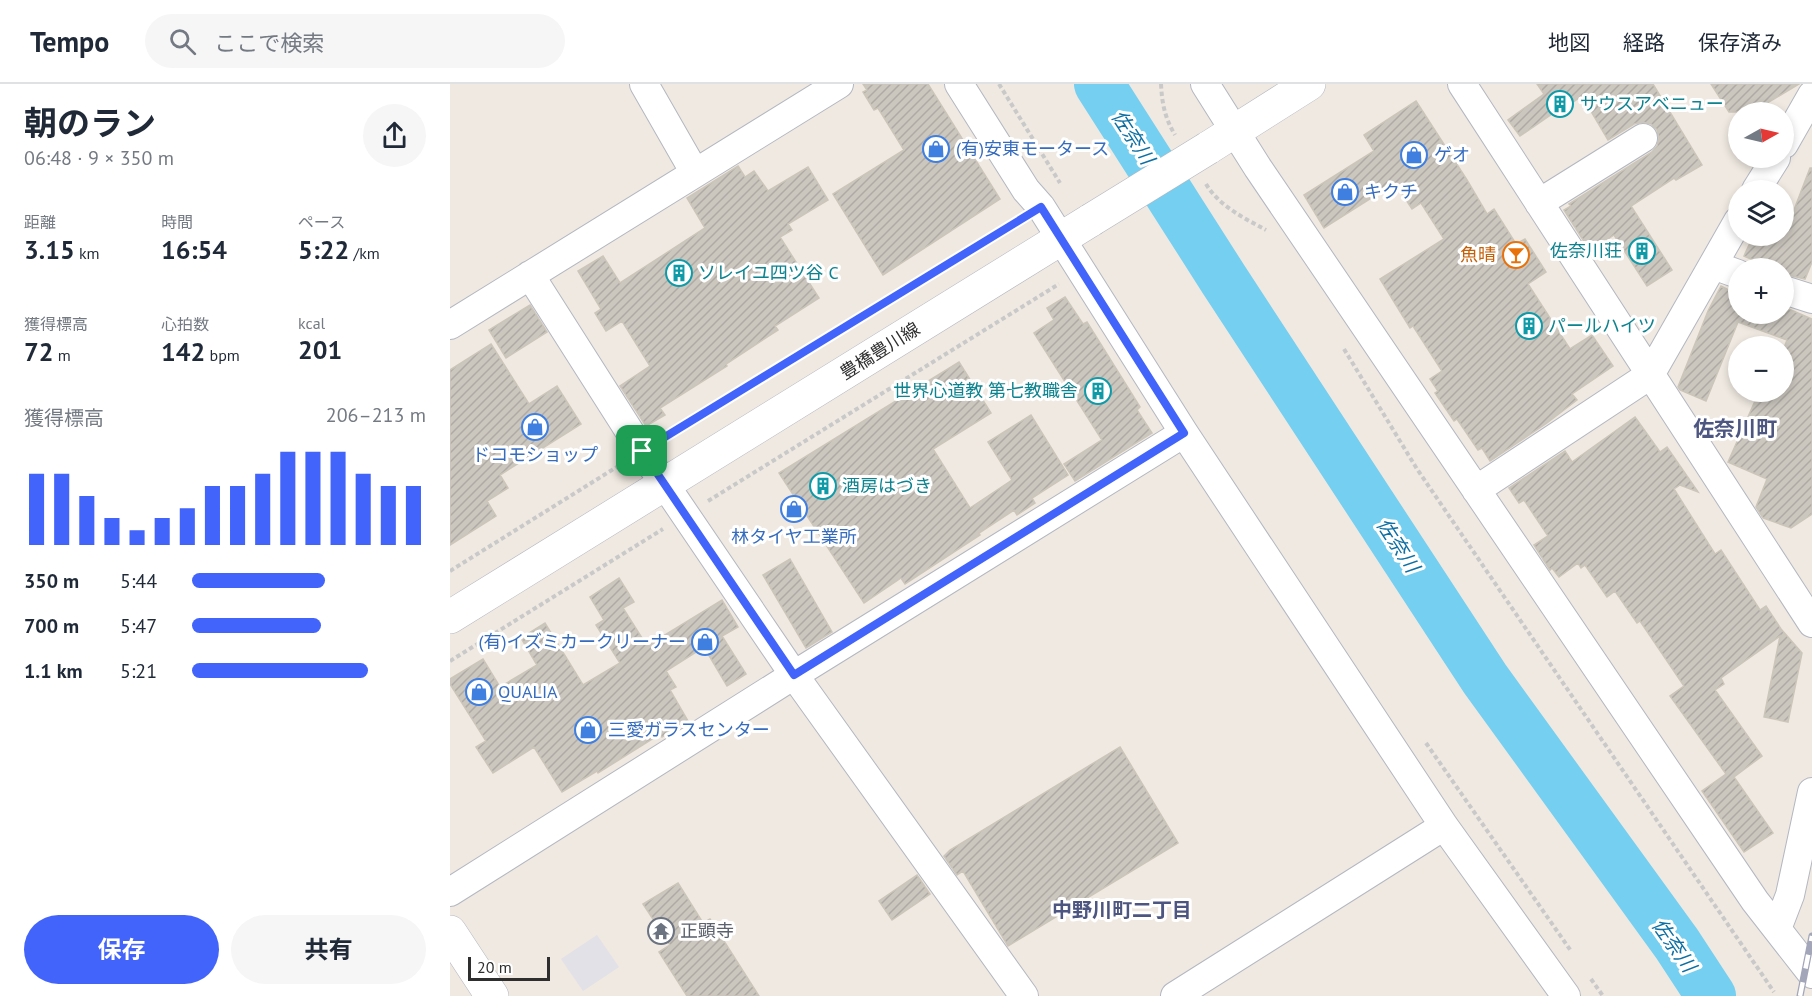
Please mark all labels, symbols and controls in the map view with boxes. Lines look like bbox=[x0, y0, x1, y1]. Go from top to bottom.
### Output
search box bbox=[145, 14, 565, 68]
text: Tempo bbox=[30, 23, 109, 60]
icon: search bbox=[166, 25, 199, 58]
text: ここで検索 bbox=[214, 29, 324, 57]
text: 地図 bbox=[1548, 29, 1590, 56]
text: 経路 bbox=[1623, 29, 1665, 56]
text: 保存済み bbox=[1698, 29, 1782, 56]
building icon: サウスアベニュー bbox=[1545, 89, 1575, 119]
place label: サウスアベニュー bbox=[1580, 92, 1724, 115]
text: 朝のラン bbox=[24, 101, 156, 144]
north arrow bbox=[1728, 102, 1794, 168]
map controls bbox=[1728, 102, 1794, 402]
button: share bbox=[363, 104, 426, 167]
water label: 佐奈川 bbox=[1106, 105, 1161, 171]
shop icon: (有)安東モータース bbox=[921, 134, 951, 164]
place label: (有)安東モータース bbox=[956, 137, 1109, 160]
shop icon: ゲオ bbox=[1399, 140, 1429, 170]
place label: ゲオ bbox=[1434, 143, 1470, 166]
text: 06:48 · 9 × 350 m bbox=[24, 145, 174, 171]
shop icon: キクチ bbox=[1330, 177, 1360, 207]
place label: キクチ bbox=[1364, 180, 1418, 203]
button: layers bbox=[1728, 180, 1794, 246]
text: 距離 bbox=[24, 212, 56, 232]
text: 時間 bbox=[161, 212, 193, 232]
text: ペース bbox=[298, 212, 345, 232]
text: 3.15 bbox=[24, 233, 75, 266]
text: 16:54 bbox=[161, 233, 227, 266]
text: 5:22 bbox=[298, 233, 349, 266]
building icon: 佐奈川荘 bbox=[1627, 236, 1657, 266]
place label: 佐奈川荘 bbox=[1550, 239, 1622, 262]
bar icon: 魚晴 bbox=[1501, 240, 1531, 270]
text: km bbox=[75, 243, 100, 263]
text: /km bbox=[349, 243, 380, 263]
place label: 魚晴 bbox=[1460, 243, 1496, 266]
building icon: ソレイユ四ツ谷 C bbox=[664, 258, 694, 288]
button: + bbox=[1728, 258, 1794, 324]
place label: ソレイユ四ツ谷 C bbox=[698, 261, 839, 284]
building icon: パールハイツ bbox=[1514, 311, 1544, 341]
text: kcal bbox=[298, 313, 325, 333]
text: 獲得標高 bbox=[24, 314, 88, 334]
text: 心拍数 bbox=[161, 314, 209, 334]
place label: パールハイツ bbox=[1548, 314, 1656, 337]
street label: 豊橋豊川線 bbox=[835, 317, 924, 384]
text: 201 bbox=[298, 333, 342, 366]
text: 72 bbox=[24, 335, 53, 368]
text: 142 bbox=[161, 335, 205, 368]
button: − bbox=[1728, 336, 1794, 402]
text: m bbox=[53, 345, 71, 365]
text: bpm bbox=[205, 345, 240, 365]
building icon: 世界心道教 第七教職舎 bbox=[1083, 376, 1113, 406]
place label: 世界心道教 第七教職舎 bbox=[893, 379, 1078, 402]
text: 206–213 m bbox=[326, 402, 426, 428]
text: 獲得標高 bbox=[24, 405, 104, 431]
shop icon: ドコモショップ bbox=[520, 412, 550, 442]
district label: 佐奈川町 bbox=[1693, 415, 1777, 442]
pin bbox=[616, 425, 667, 476]
icon: arrive bbox=[625, 434, 658, 467]
place label: ドコモショップ bbox=[472, 443, 598, 466]
building icon: 酒房はづき bbox=[808, 471, 838, 501]
place label: 酒房はづき bbox=[842, 474, 932, 497]
shop icon: 林タイヤ工業所 bbox=[779, 494, 809, 524]
water label: 佐奈川 bbox=[1371, 513, 1426, 579]
place label: 林タイヤ工業所 bbox=[731, 525, 857, 548]
text: 350 m bbox=[24, 568, 79, 594]
text: 5:44 bbox=[120, 568, 157, 594]
text: 700 m bbox=[24, 613, 79, 639]
text: 5:47 bbox=[120, 613, 157, 639]
shop icon: (有)イズミカークリーナー bbox=[690, 627, 720, 657]
place label: (有)イズミカークリーナー bbox=[478, 630, 686, 653]
text: 1.1 km bbox=[24, 658, 83, 684]
text: 5:21 bbox=[120, 658, 157, 684]
shop icon: QUALIA bbox=[464, 677, 494, 707]
place label: QUALIA bbox=[498, 680, 558, 703]
shop icon: 三愛ガラスセンター bbox=[573, 715, 603, 745]
place label: 三愛ガラスセンター bbox=[608, 718, 770, 741]
district label: 中野川町二丁目 bbox=[1052, 897, 1192, 923]
water label: 佐奈川 bbox=[1646, 913, 1703, 979]
button: 保存 bbox=[24, 915, 219, 984]
button: 共有 bbox=[231, 915, 426, 984]
temple icon: 正顕寺 bbox=[646, 916, 676, 946]
place label: 正顕寺 bbox=[680, 919, 734, 942]
scale bar bbox=[468, 954, 550, 982]
text: 20 m bbox=[477, 957, 512, 977]

